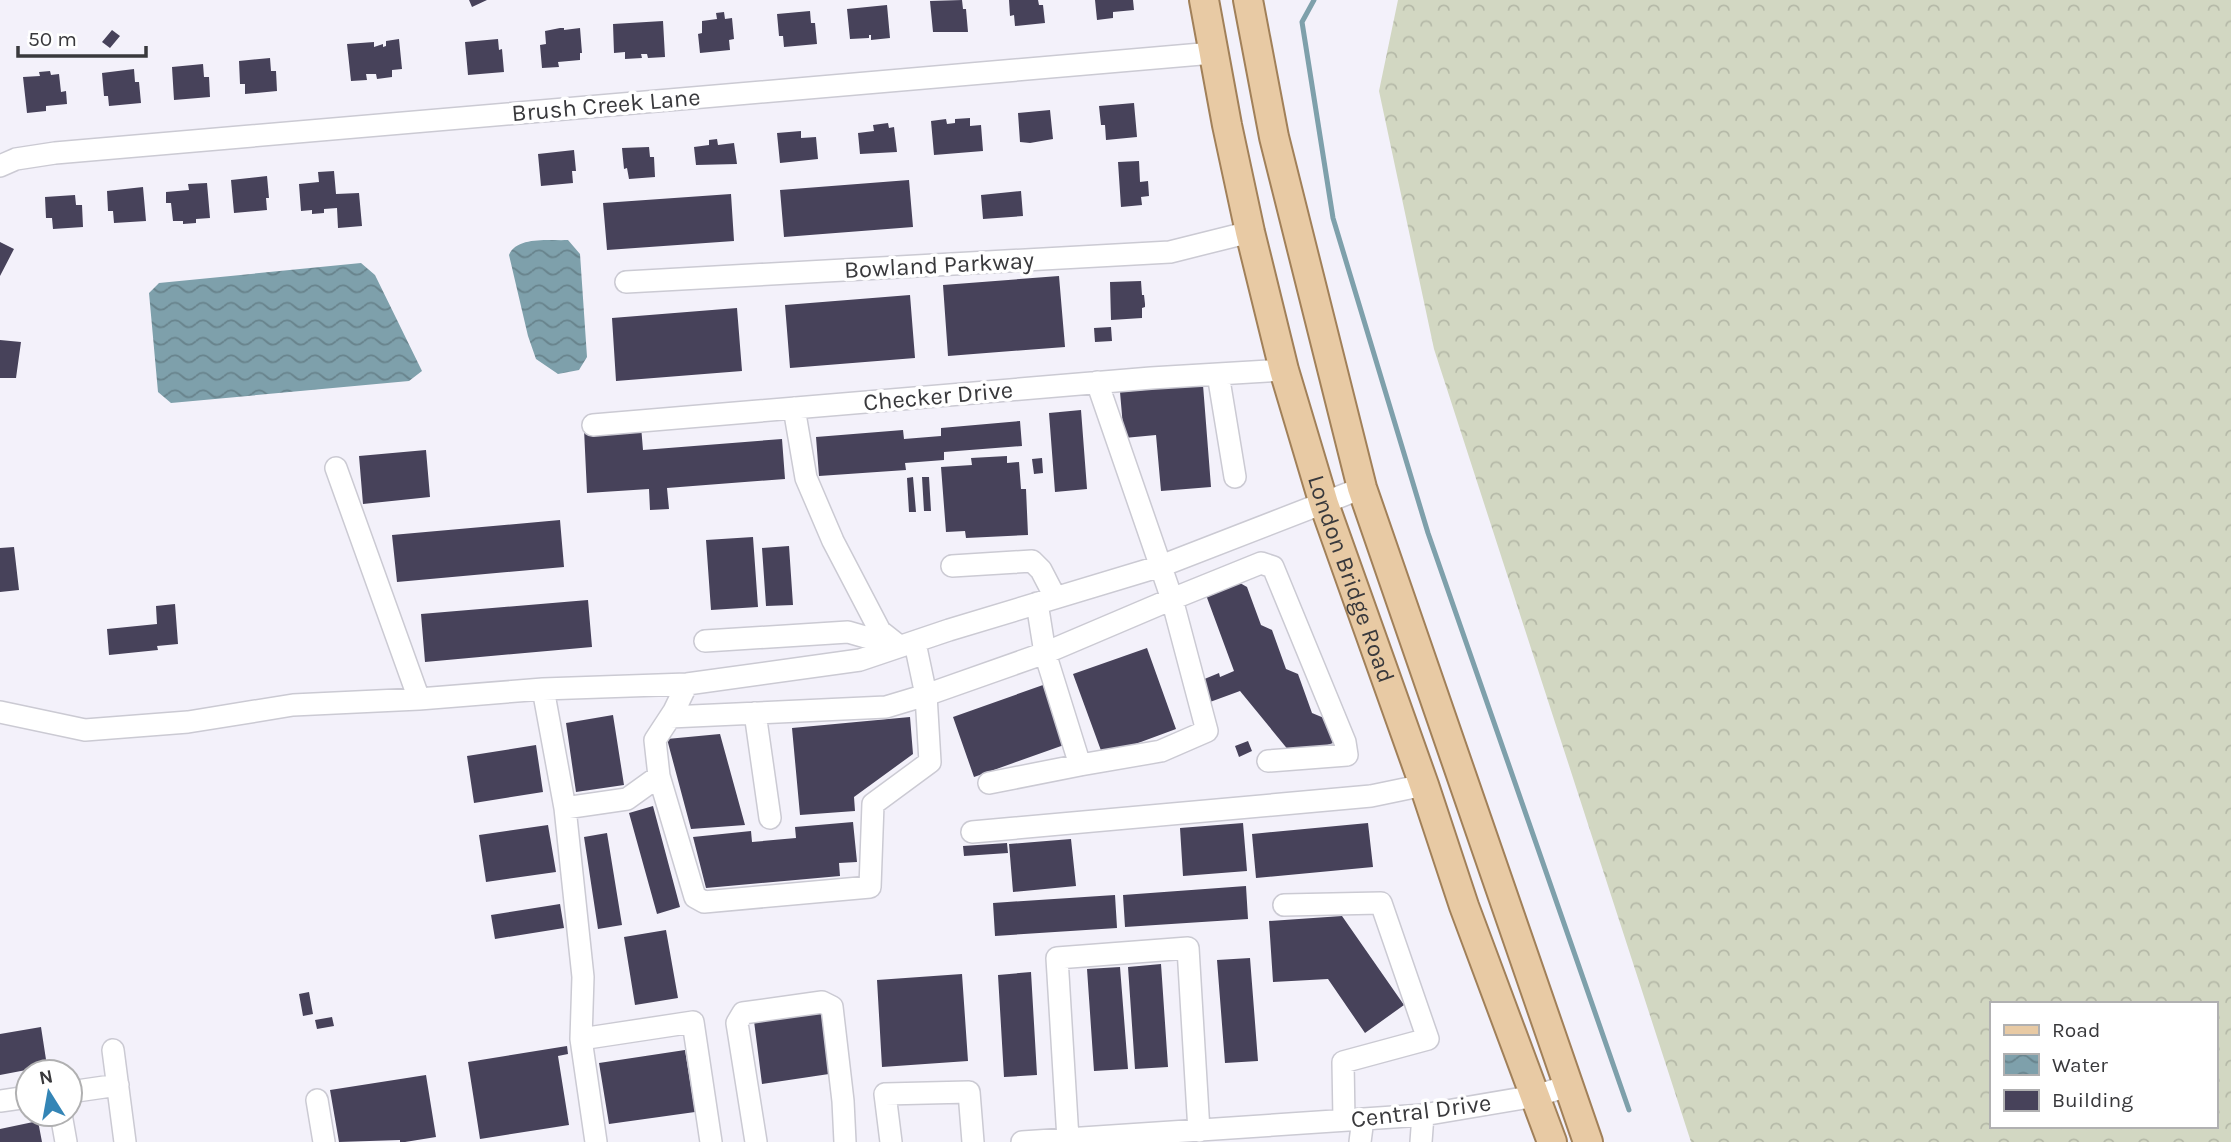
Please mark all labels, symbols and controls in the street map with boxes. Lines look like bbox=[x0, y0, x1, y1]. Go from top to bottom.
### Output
scale bar bbox=[18, 14, 145, 58]
text: 50 m bbox=[28, 27, 77, 51]
street label: Brush Creek Lane bbox=[510, 83, 702, 127]
street label: Bowland Parkway bbox=[843, 246, 1035, 284]
street label: Checker Drive bbox=[862, 376, 1014, 416]
street label: London Bridge Road bbox=[1302, 472, 1400, 686]
legend bbox=[1990, 1002, 2217, 1128]
text: Road bbox=[2052, 1018, 2100, 1042]
text: Water bbox=[2052, 1053, 2108, 1077]
north arrow bbox=[14, 1058, 84, 1128]
text: N bbox=[37, 1065, 55, 1089]
text: Building bbox=[2052, 1088, 2133, 1112]
street label: Central Drive bbox=[1349, 1089, 1493, 1133]

